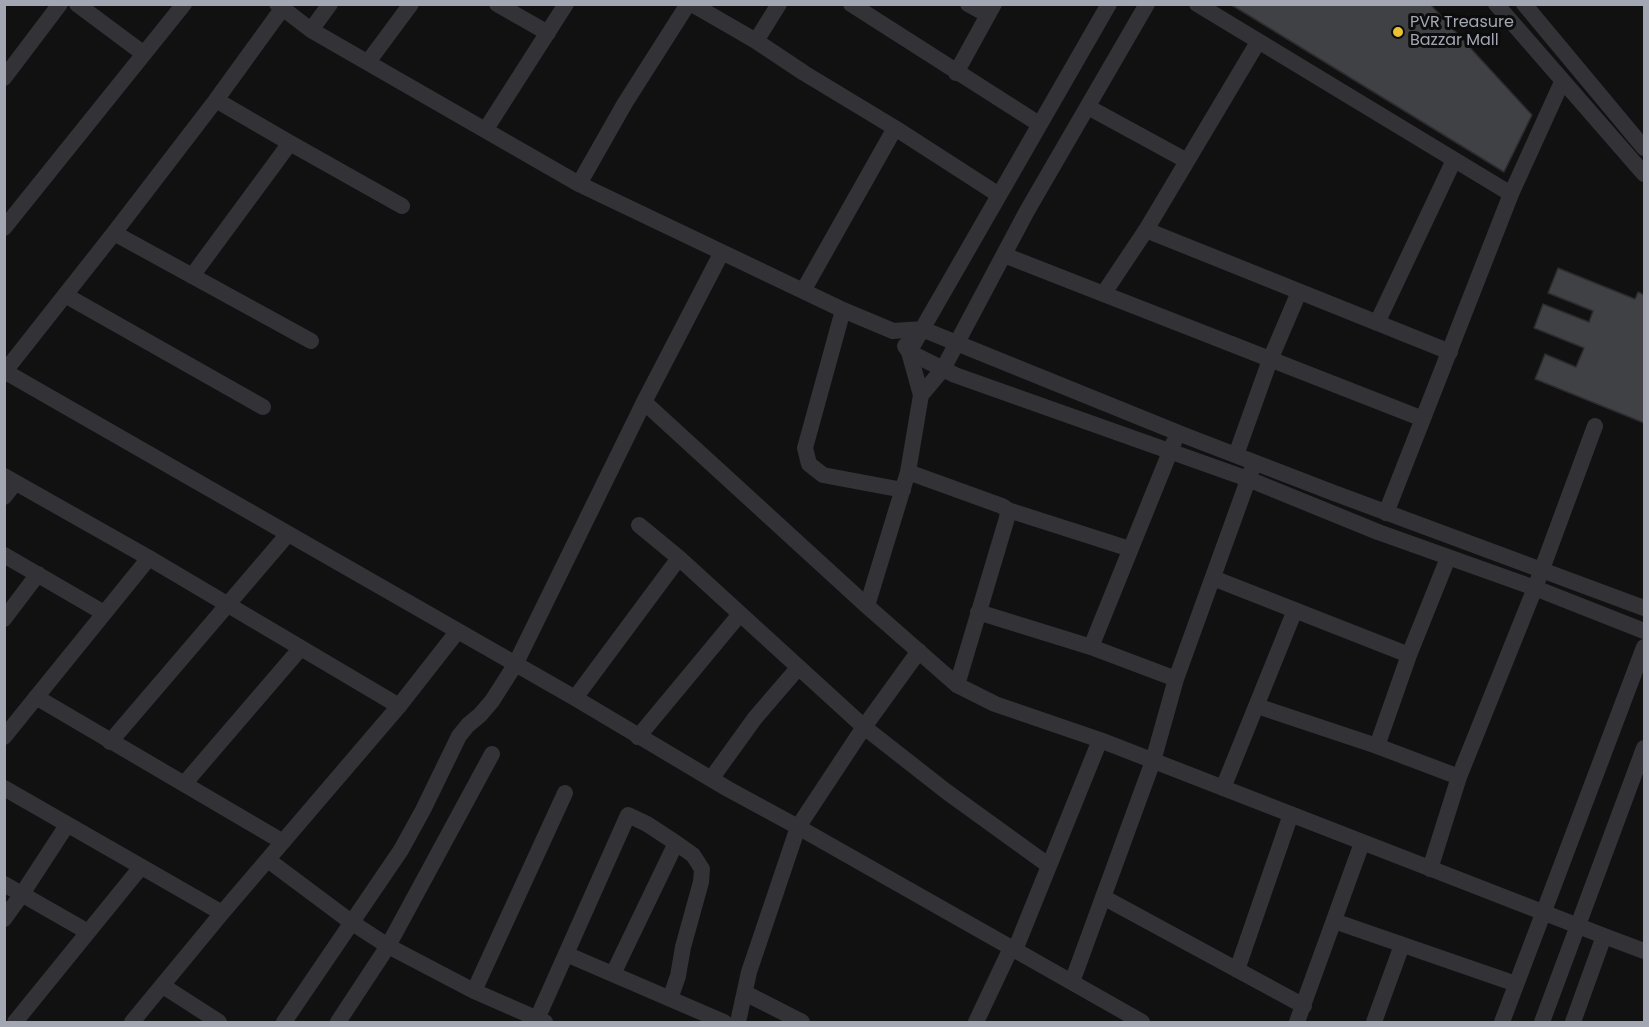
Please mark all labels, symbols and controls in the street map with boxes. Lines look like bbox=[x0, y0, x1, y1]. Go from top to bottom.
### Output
place label: PVR Treasure Bazzar Mall bbox=[1410, 13, 1514, 51]
marker: PVR Treasure Bazzar Mall bbox=[1391, 25, 1405, 39]

